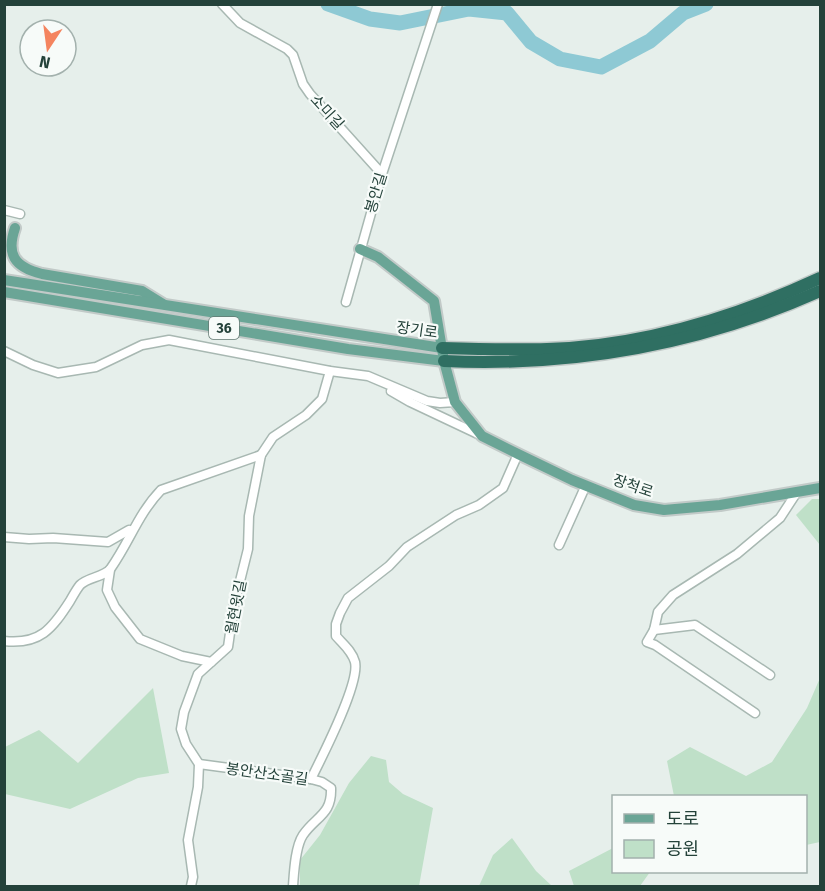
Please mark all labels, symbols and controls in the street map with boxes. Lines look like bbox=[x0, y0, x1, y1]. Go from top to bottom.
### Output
north arrow bbox=[18, 18, 78, 78]
text: N bbox=[37, 52, 52, 73]
street label: 소미길 bbox=[306, 91, 348, 133]
street label: 봉안길 bbox=[361, 171, 391, 215]
road number: 36 bbox=[209, 317, 239, 339]
street label: 장기로 bbox=[395, 318, 439, 342]
street label: 장척로 bbox=[610, 471, 656, 501]
street label: 월현윗길 bbox=[222, 578, 250, 636]
street label: 봉안산소골길 bbox=[225, 759, 309, 789]
legend bbox=[612, 795, 807, 873]
text: 도로 bbox=[666, 808, 699, 830]
text: 공원 bbox=[666, 838, 699, 860]

